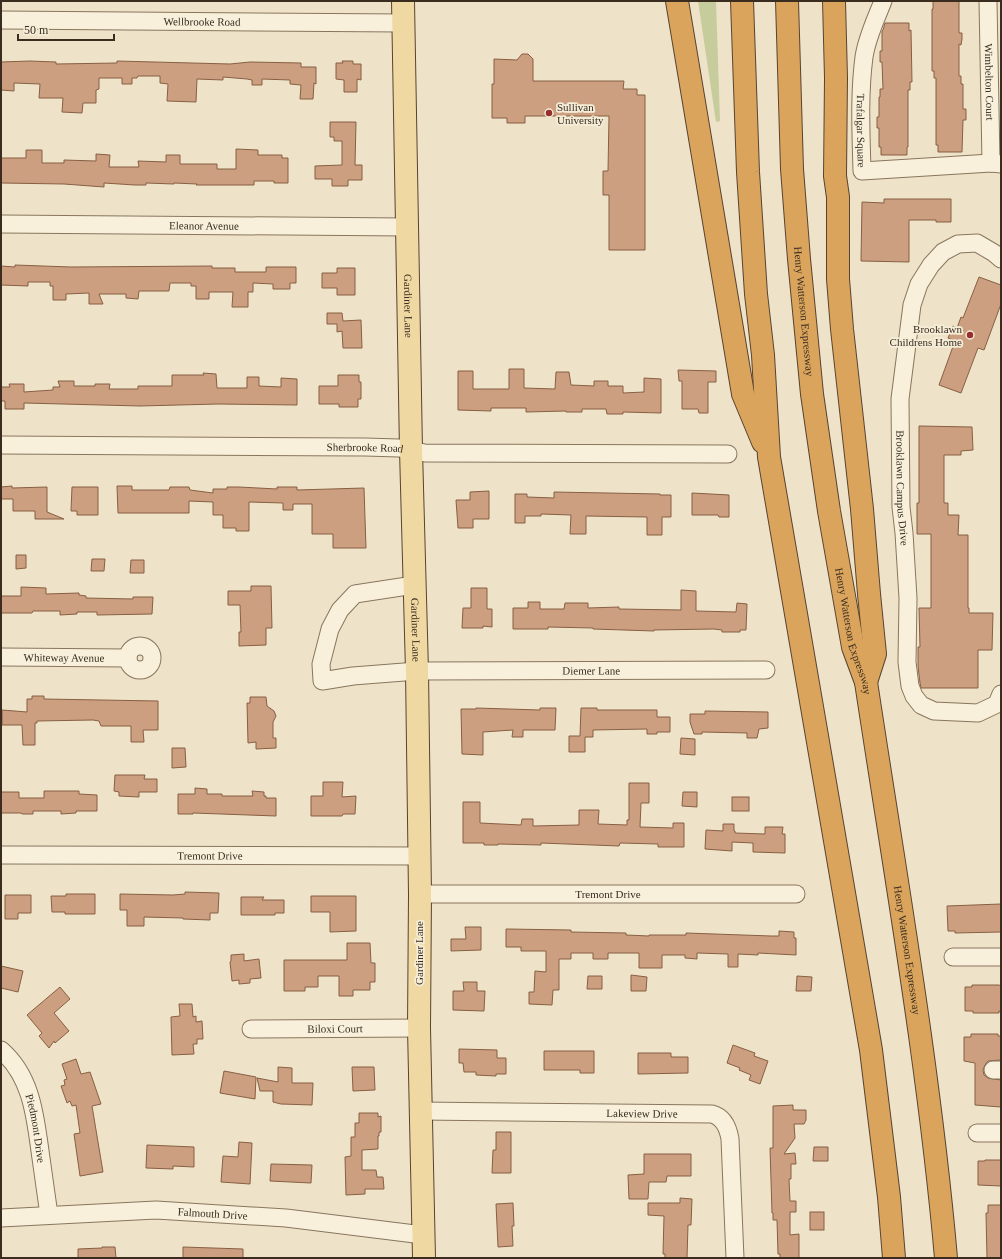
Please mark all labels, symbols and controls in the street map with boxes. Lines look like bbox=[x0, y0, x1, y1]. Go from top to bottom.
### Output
street label: Wellbrooke Road bbox=[163, 15, 241, 28]
scale bar bbox=[18, 16, 114, 42]
text: 50 m bbox=[24, 23, 49, 37]
street label: Wimbelton Court bbox=[983, 43, 996, 121]
street label: Trafalgar Square bbox=[855, 93, 868, 168]
place label: Sullivan University bbox=[557, 101, 604, 126]
marker: Sullivan University bbox=[544, 108, 554, 118]
street label: Eleanor Avenue bbox=[169, 219, 239, 232]
street label: Henry Watterson Expressway bbox=[792, 246, 816, 377]
street label: Gardiner Lane bbox=[402, 274, 415, 338]
place label: Brooklawn Childrens Home bbox=[890, 323, 962, 348]
marker: Brooklawn Childrens Home bbox=[965, 330, 975, 340]
street label: Brooklawn Campus Drive bbox=[894, 430, 911, 546]
street label: Sherbrooke Road bbox=[327, 441, 405, 455]
street label: Henry Watterson Expressway bbox=[833, 567, 874, 696]
street label: Gardiner Lane bbox=[409, 598, 423, 662]
street label: Whiteway Avenue bbox=[24, 651, 105, 664]
street label: Diemer Lane bbox=[562, 664, 620, 677]
street label: Tremont Drive bbox=[177, 849, 243, 862]
street label: Henry Watterson Expressway bbox=[892, 885, 923, 1016]
street label: Tremont Drive bbox=[575, 888, 641, 900]
street label: Gardiner Lane bbox=[413, 921, 425, 985]
street label: Biloxi Court bbox=[307, 1022, 363, 1035]
street label: Piedmont Drive bbox=[23, 1092, 48, 1164]
street label: Lakeview Drive bbox=[606, 1107, 678, 1120]
street label: Falmouth Drive bbox=[177, 1205, 248, 1222]

